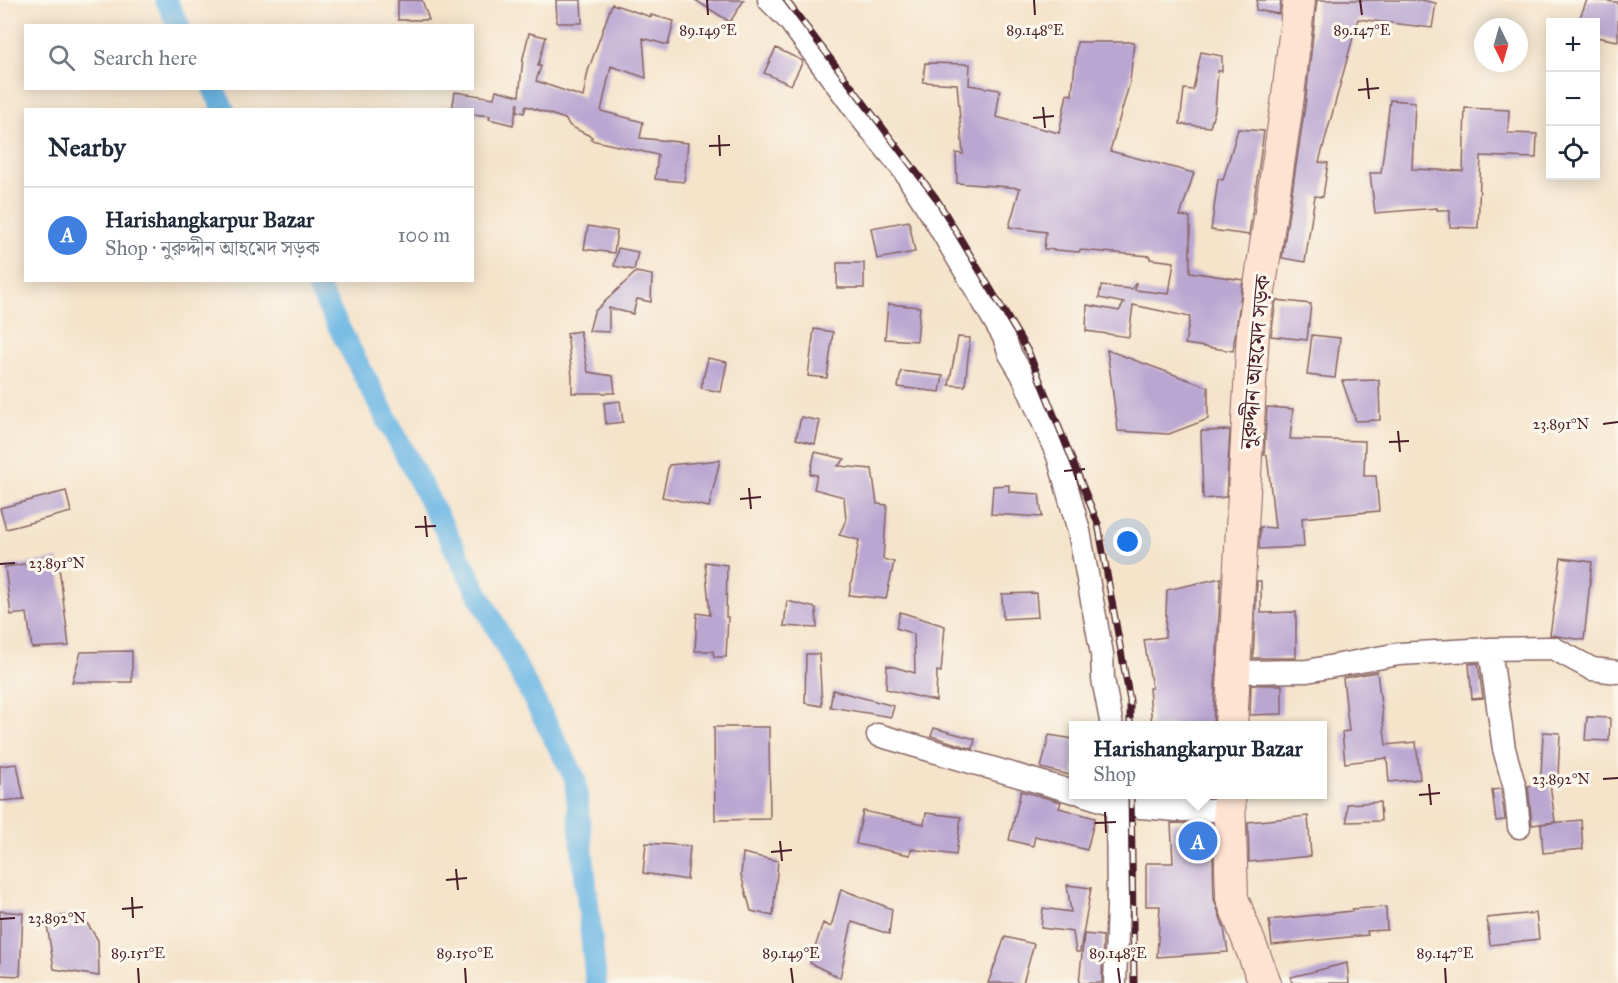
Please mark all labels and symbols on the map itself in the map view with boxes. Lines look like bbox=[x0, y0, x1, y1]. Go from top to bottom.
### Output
north arrow bbox=[1474, 18, 1528, 72]
text: 89.149°E bbox=[679, 21, 737, 39]
text: 89.148°E bbox=[1006, 21, 1064, 39]
text: 89.147°E bbox=[1334, 21, 1391, 39]
street label: নুরুদ্দীন আহমেদ সড়ক bbox=[1234, 272, 1276, 451]
text: 23.891°N bbox=[1533, 415, 1590, 433]
your location bbox=[1113, 527, 1142, 556]
text: 23.891°N bbox=[29, 554, 86, 572]
text: 23.892°N bbox=[1532, 770, 1590, 788]
pin: A bbox=[1178, 818, 1218, 864]
text: 23.892°N bbox=[28, 909, 86, 927]
text: 89.151°E bbox=[111, 944, 165, 962]
text: 89.150°E bbox=[437, 944, 494, 962]
text: 89.149°E bbox=[762, 944, 820, 962]
text: 89.148°E bbox=[1089, 944, 1147, 962]
text: 89.147°E bbox=[1417, 944, 1474, 962]

